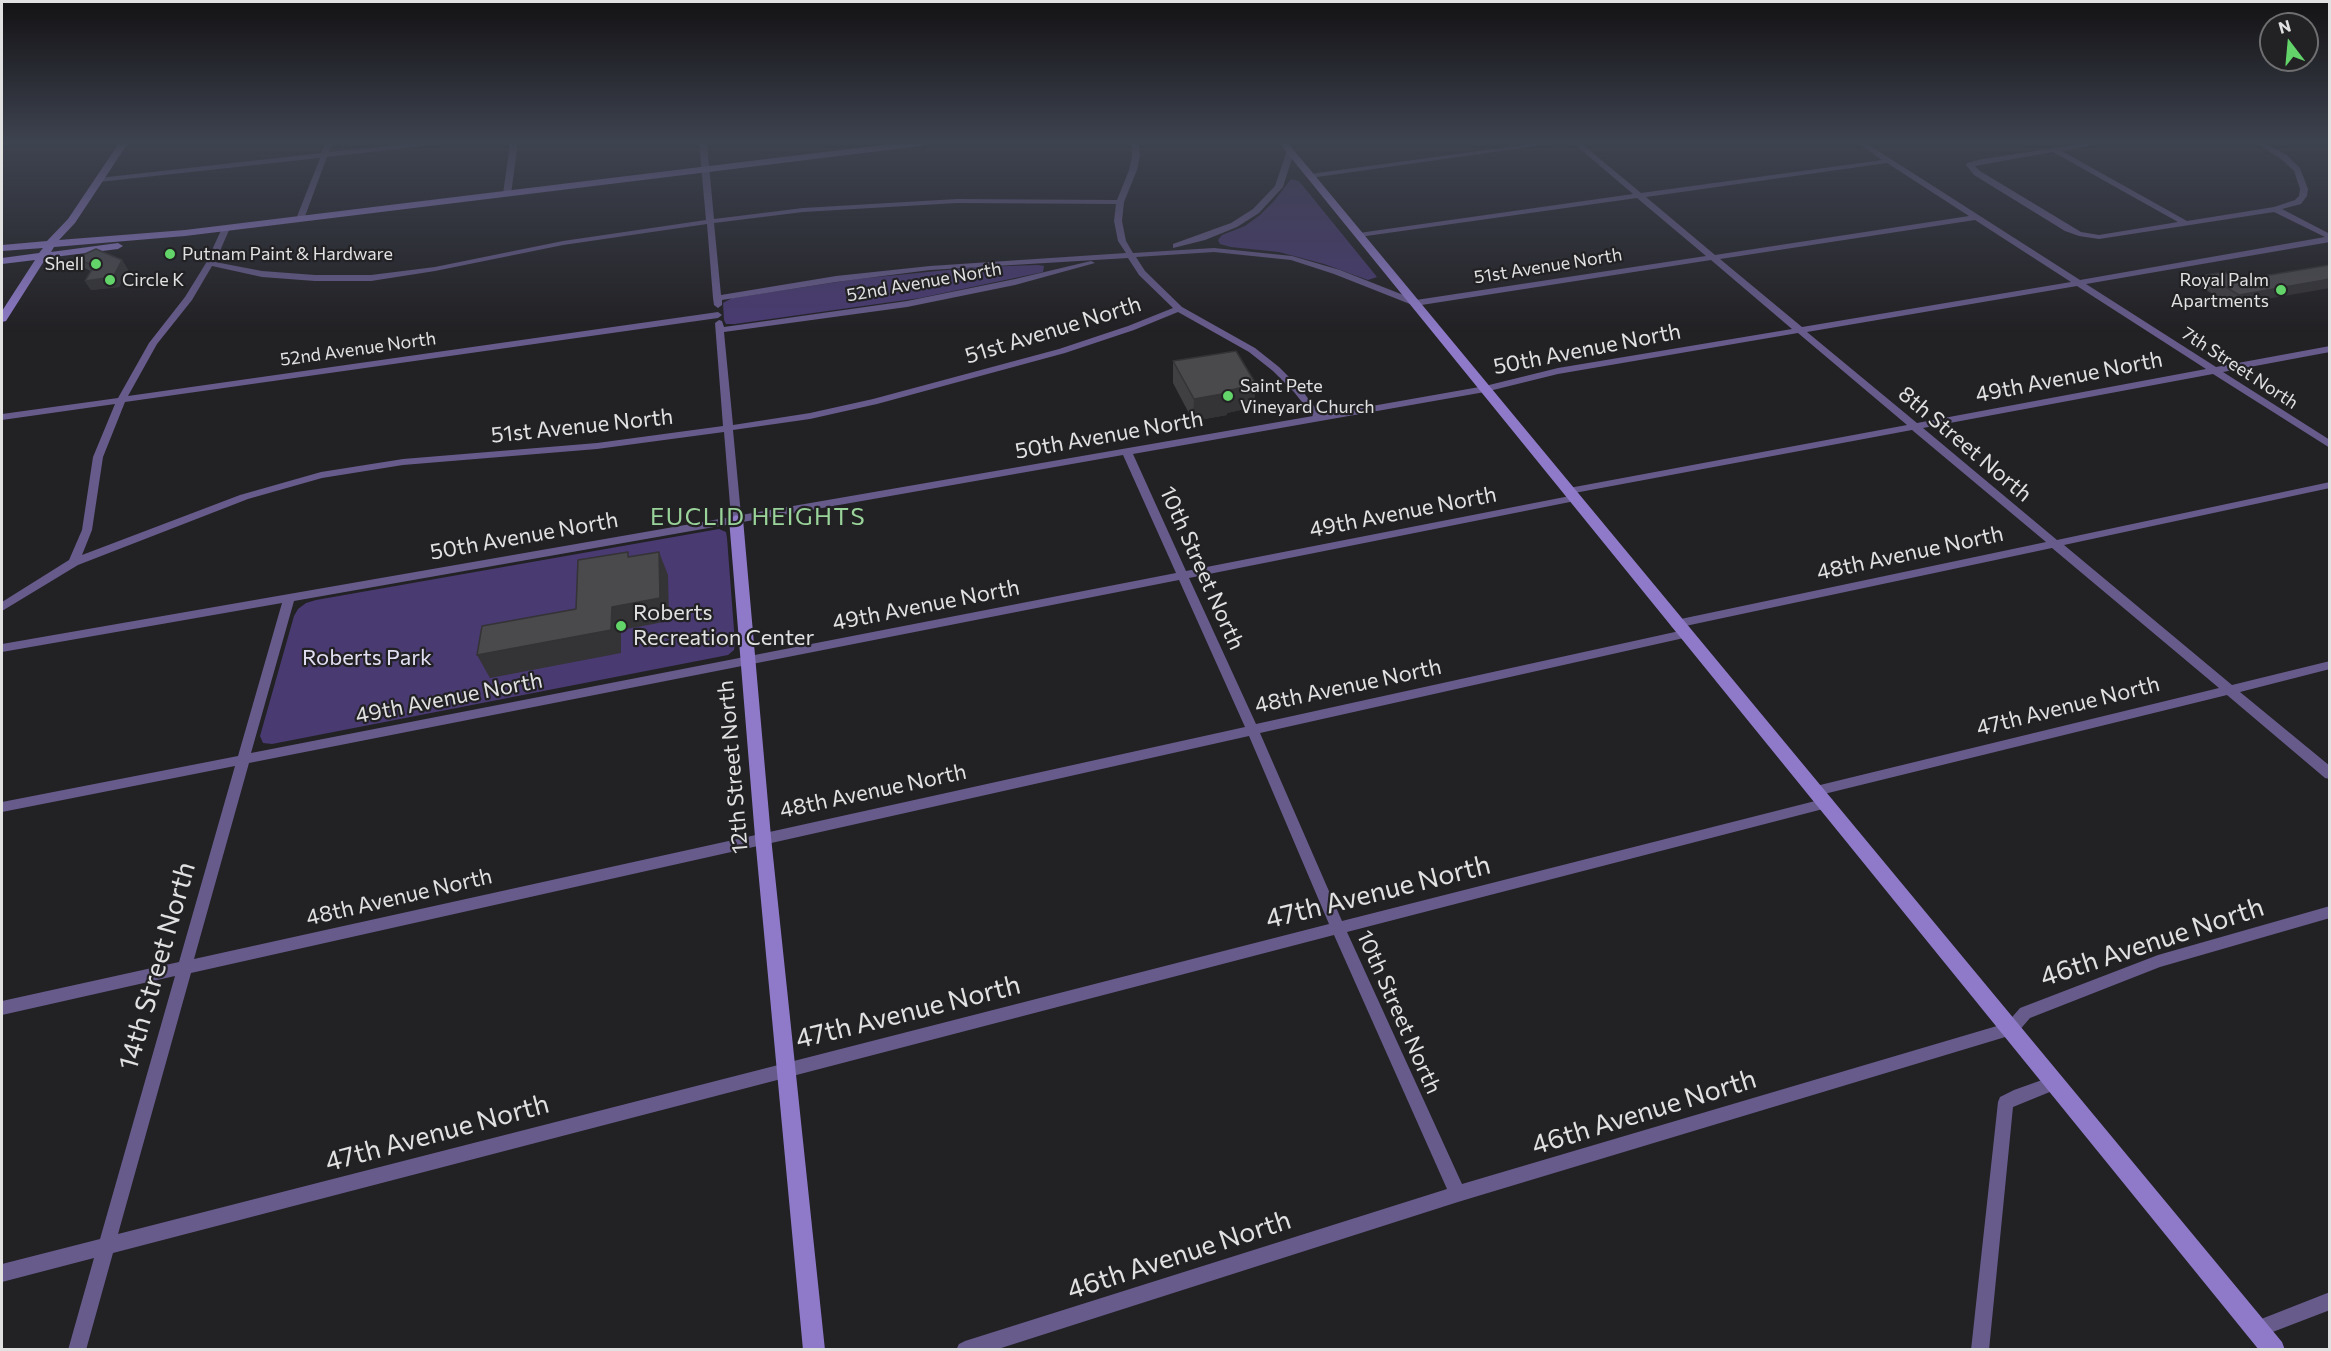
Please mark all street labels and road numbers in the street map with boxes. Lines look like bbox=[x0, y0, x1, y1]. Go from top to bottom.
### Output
street label: 51st Avenue North bbox=[1472, 244, 1624, 288]
street label: 52nd Avenue North bbox=[845, 258, 1003, 306]
street label: 51st Avenue North bbox=[962, 291, 1144, 369]
street label: 50th Avenue North bbox=[1491, 318, 1683, 380]
street label: 7th Street North bbox=[2178, 322, 2302, 414]
street label: 52nd Avenue North bbox=[279, 327, 437, 371]
street label: 49th Avenue North bbox=[1973, 346, 2165, 408]
street label: 8th Street North bbox=[1893, 381, 2037, 507]
street label: 51st Avenue North bbox=[490, 403, 674, 449]
street label: 50th Avenue North bbox=[1013, 405, 1205, 465]
street label: 49th Avenue North bbox=[1307, 481, 1499, 543]
street label: 10th Street North bbox=[1154, 482, 1250, 654]
street label: 50th Avenue North bbox=[428, 506, 620, 566]
street label: 48th Avenue North bbox=[1814, 520, 2006, 586]
street label: 49th Avenue North bbox=[830, 574, 1022, 636]
street label: 48th Avenue North bbox=[1252, 653, 1444, 719]
street label: 49th Avenue North bbox=[353, 667, 545, 729]
street label: 47th Avenue North bbox=[1974, 670, 2162, 742]
street label: 12th Street North bbox=[712, 679, 754, 855]
street label: 48th Avenue North bbox=[777, 758, 969, 824]
street label: 47th Avenue North bbox=[1262, 848, 1494, 936]
street label: 14th Street North bbox=[112, 858, 202, 1074]
street label: 48th Avenue North bbox=[303, 863, 495, 931]
street label: 46th Avenue North bbox=[2036, 891, 2268, 993]
street label: 10th Street North bbox=[1351, 926, 1447, 1098]
street label: 47th Avenue North bbox=[792, 968, 1024, 1056]
street label: 46th Avenue North bbox=[1528, 1062, 1760, 1162]
street label: 47th Avenue North bbox=[321, 1088, 553, 1178]
street label: 46th Avenue North bbox=[1063, 1204, 1295, 1306]

